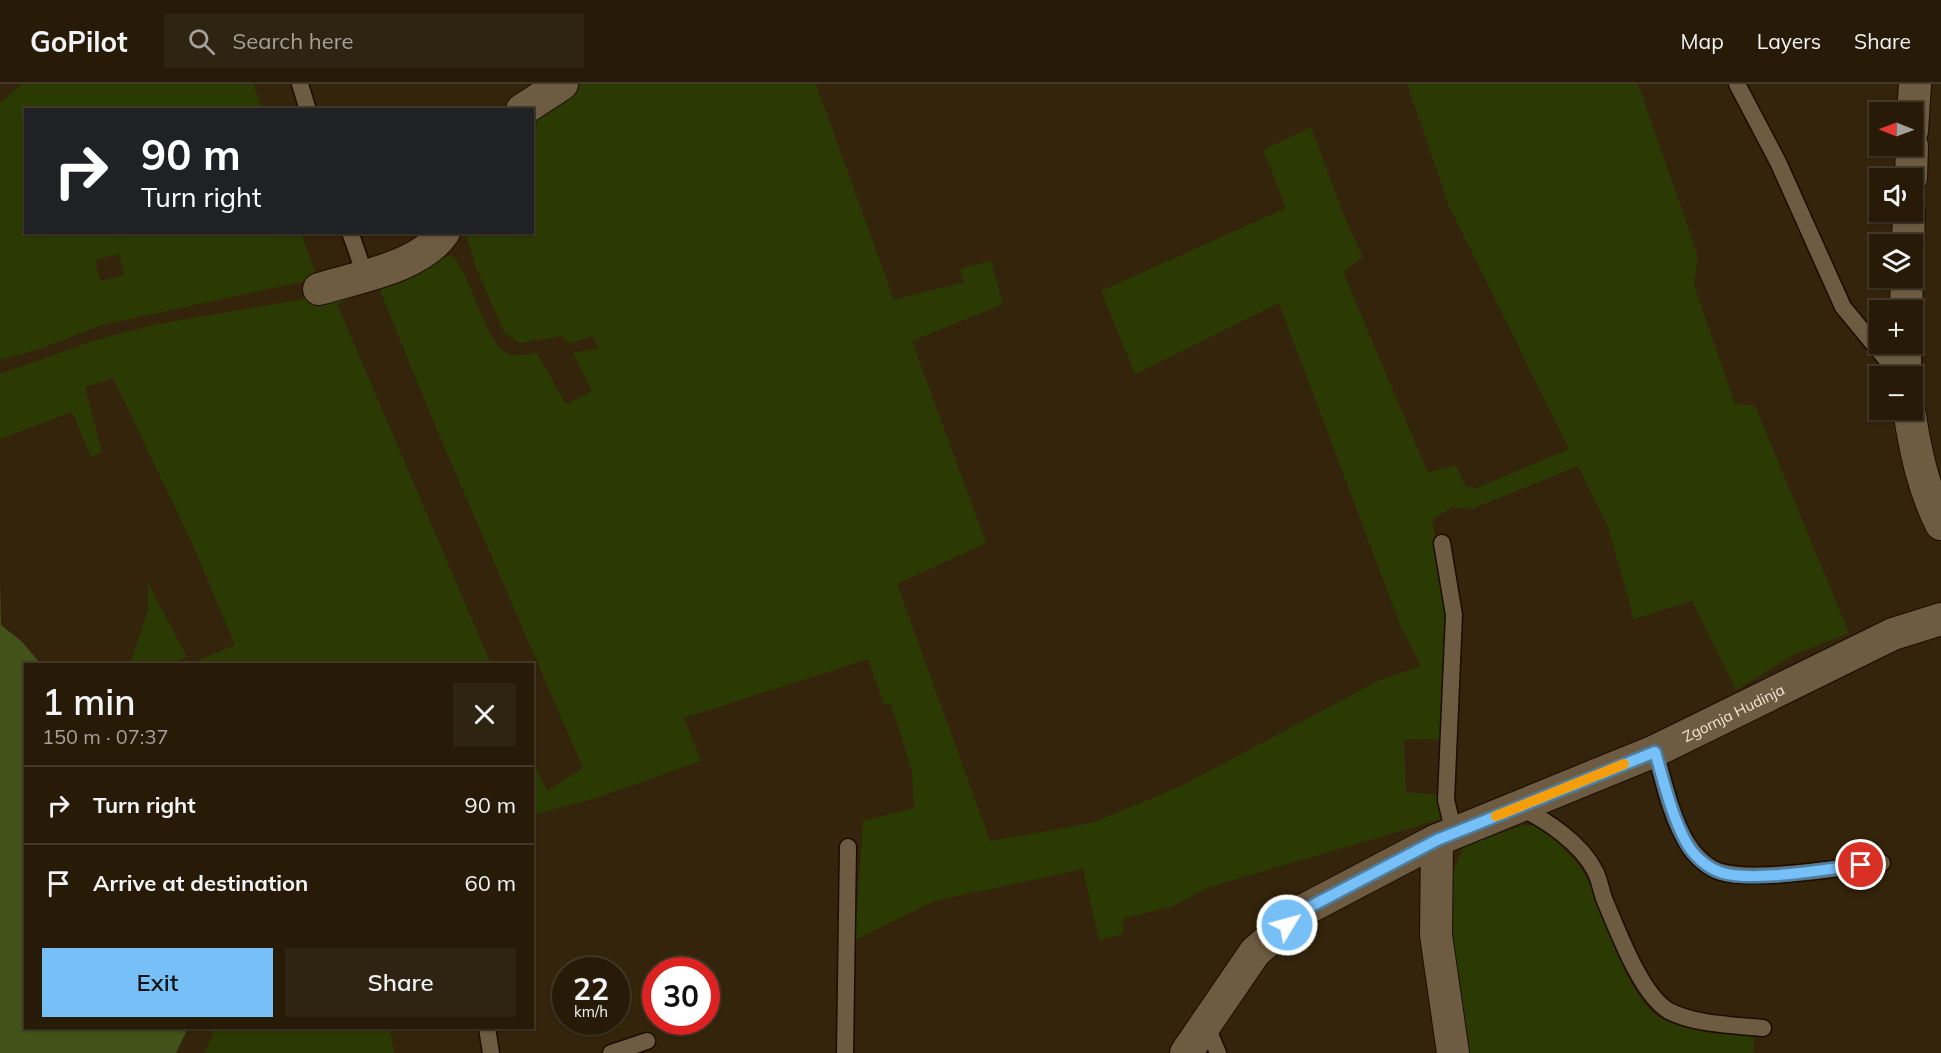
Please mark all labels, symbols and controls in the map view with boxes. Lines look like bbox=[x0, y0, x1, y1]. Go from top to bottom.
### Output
search box bbox=[164, 14, 584, 68]
text: GoPilot bbox=[30, 24, 128, 59]
icon: search bbox=[185, 25, 218, 58]
text: Search here bbox=[233, 27, 354, 55]
text: Map bbox=[1681, 28, 1724, 54]
text: Layers bbox=[1757, 28, 1821, 54]
text: Share bbox=[1854, 28, 1911, 54]
north arrow bbox=[1869, 102, 1923, 156]
map controls bbox=[1869, 102, 1923, 420]
text: 90 m bbox=[141, 128, 241, 181]
icon: right bbox=[42, 132, 120, 210]
button: sound bbox=[1869, 168, 1923, 222]
text: Turn right bbox=[141, 180, 261, 214]
button: layers bbox=[1869, 234, 1923, 288]
button: + bbox=[1869, 300, 1923, 354]
button: − bbox=[1869, 366, 1923, 420]
text: 1 min bbox=[42, 679, 136, 724]
street label: Zgornja Hudinja bbox=[1679, 679, 1787, 746]
button: close bbox=[453, 683, 516, 746]
text: 150 m · 07:37 bbox=[42, 724, 168, 749]
icon: right bbox=[42, 789, 75, 822]
text: Turn right bbox=[93, 791, 196, 819]
text: 90 m bbox=[465, 791, 516, 819]
pin bbox=[1835, 839, 1886, 890]
icon: arrive bbox=[1844, 848, 1877, 881]
icon: arrive bbox=[42, 867, 75, 900]
text: Arrive at destination bbox=[93, 869, 308, 897]
text: 60 m bbox=[465, 869, 516, 897]
position arrow bbox=[1255, 893, 1319, 957]
button: Exit bbox=[42, 948, 273, 1017]
button: Share bbox=[285, 948, 516, 1017]
speed limit sign: 30 bbox=[642, 957, 720, 1035]
text: 22 bbox=[573, 970, 609, 1008]
text: km/h bbox=[574, 1002, 608, 1021]

